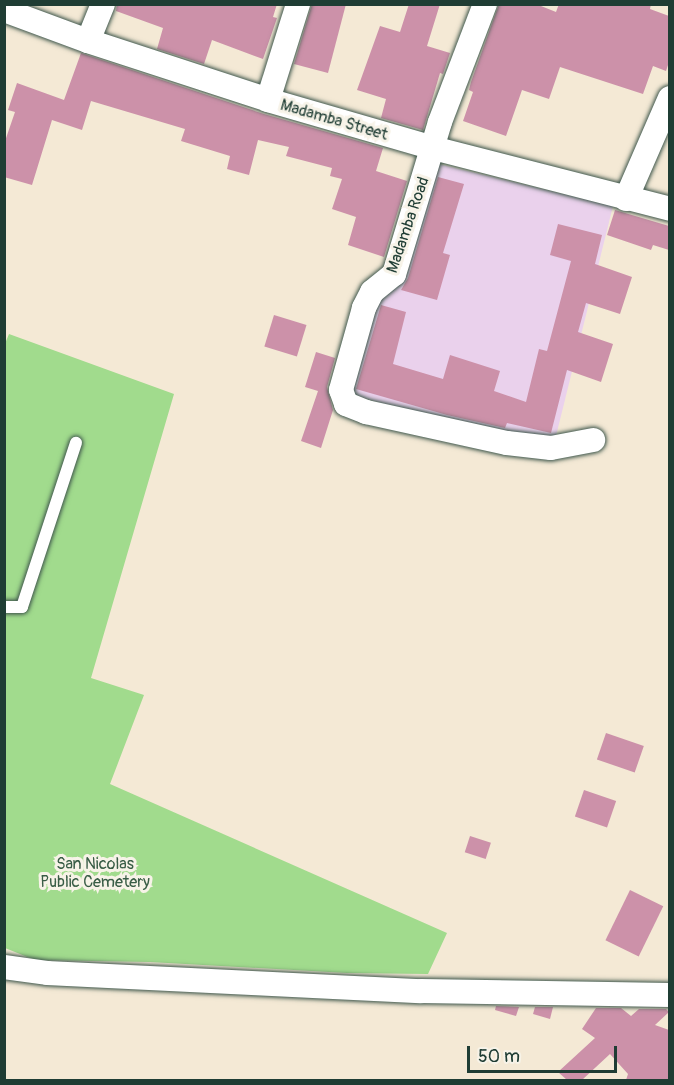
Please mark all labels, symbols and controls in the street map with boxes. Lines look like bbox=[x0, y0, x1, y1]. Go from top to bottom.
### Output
street label: Madamba Street bbox=[278, 96, 390, 144]
street label: Madamba Road bbox=[383, 174, 433, 276]
park label: San Nicolas Public Cemetery bbox=[40, 854, 150, 892]
scale bar bbox=[470, 1034, 620, 1072]
text: 50 m bbox=[478, 1045, 520, 1068]

